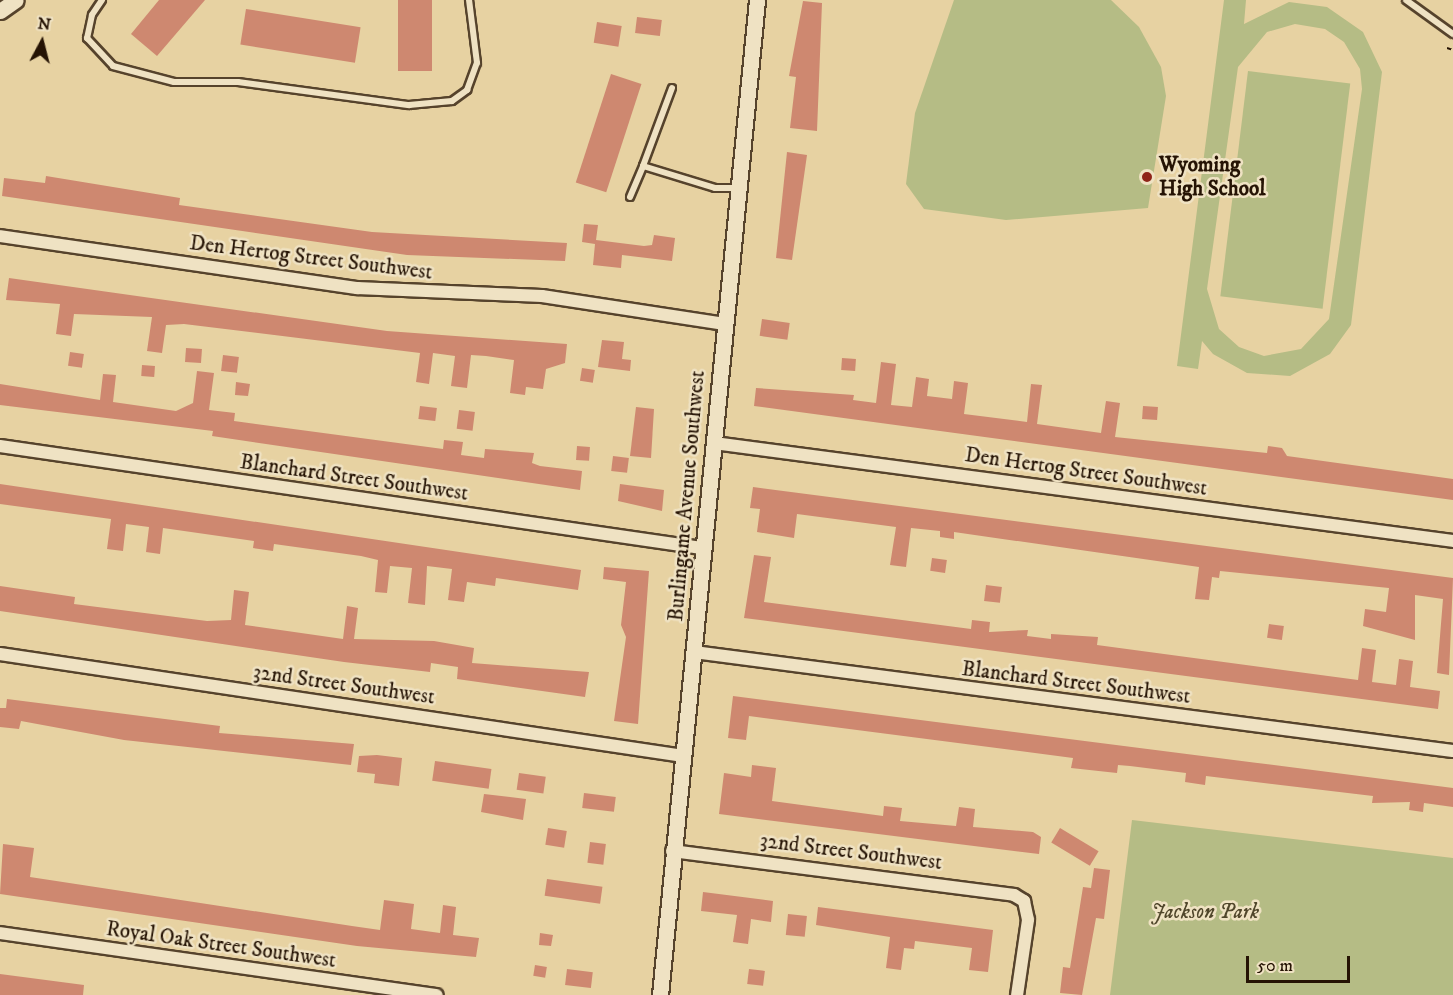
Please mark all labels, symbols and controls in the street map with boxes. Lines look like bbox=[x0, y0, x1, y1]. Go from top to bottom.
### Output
north arrow bbox=[12, 12, 72, 72]
text: N bbox=[36, 13, 52, 35]
place label: Wyoming High School bbox=[1159, 152, 1265, 202]
marker: Wyoming High School bbox=[1140, 170, 1154, 184]
street label: Den Hertog Street Southwest bbox=[188, 231, 434, 285]
street label: Burlingame Avenue Southwest bbox=[663, 370, 711, 622]
street label: Den Hertog Street Southwest bbox=[963, 443, 1209, 501]
street label: Blanchard Street Southwest bbox=[238, 450, 470, 506]
street label: Blanchard Street Southwest bbox=[960, 656, 1192, 710]
street label: 32nd Street Southwest bbox=[252, 660, 436, 710]
street label: 32nd Street Southwest bbox=[759, 828, 943, 876]
park label: Jackson Park bbox=[1151, 899, 1259, 925]
street label: Royal Oak Street Southwest bbox=[105, 916, 337, 974]
scale bar bbox=[1249, 944, 1352, 982]
text: 50 m bbox=[1257, 955, 1293, 977]

